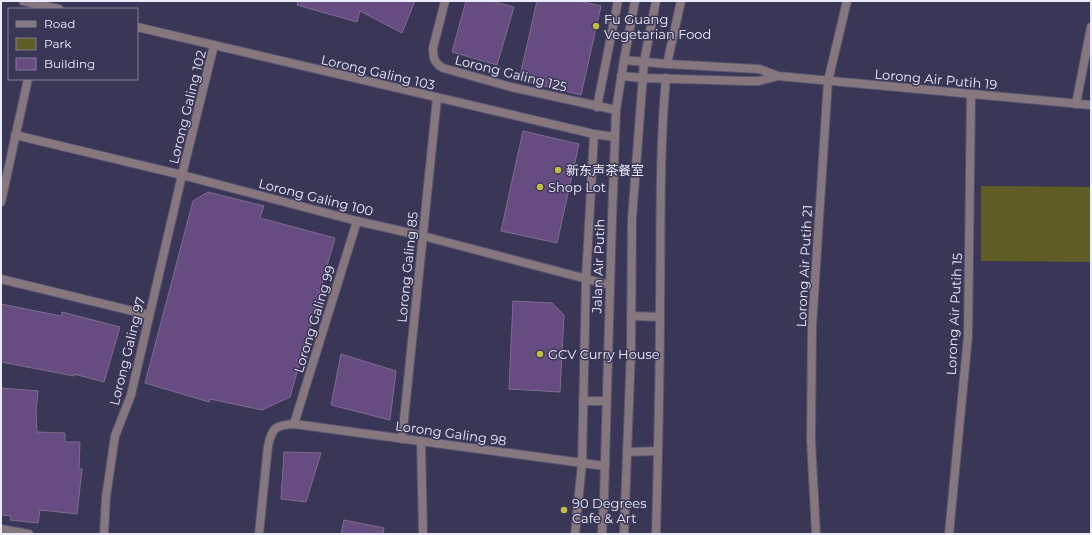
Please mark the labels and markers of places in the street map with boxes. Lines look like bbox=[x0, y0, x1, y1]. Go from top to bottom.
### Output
place label: Fu Guang Vegetarian Food bbox=[604, 11, 711, 42]
marker: Fu Guang Vegetarian Food bbox=[591, 21, 601, 31]
place label: 新东声茶餐室 bbox=[566, 162, 644, 178]
marker: 新东声茶餐室 bbox=[553, 165, 563, 175]
place label: Shop Lot bbox=[548, 179, 606, 195]
marker: Shop Lot bbox=[535, 182, 545, 192]
place label: GCV Curry House bbox=[548, 346, 660, 362]
marker: GCV Curry House bbox=[535, 349, 545, 359]
place label: 90 Degrees Cafe & Art bbox=[572, 495, 647, 526]
marker: 90 Degrees Cafe & Art bbox=[559, 505, 569, 515]

